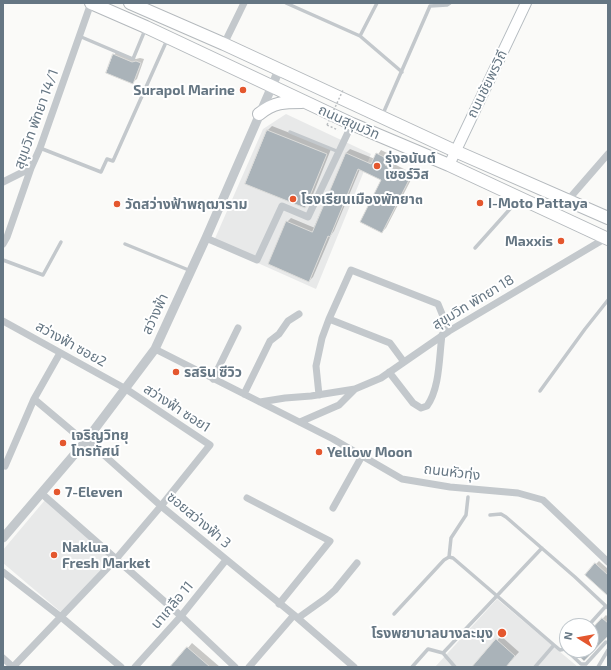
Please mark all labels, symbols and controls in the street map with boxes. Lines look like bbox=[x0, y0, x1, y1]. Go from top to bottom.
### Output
street label: ถนนชัยพรวิถี bbox=[463, 47, 511, 121]
street label: สุขุมวิท พัทยา 14/1 bbox=[10, 67, 62, 171]
place label: Surapol Marine bbox=[133, 82, 235, 98]
marker: Surapol Marine bbox=[238, 85, 248, 95]
street label: ถนนสุขุมวิท bbox=[316, 101, 382, 143]
place label: รุ่งอนันต์ เซอร์วิส bbox=[385, 150, 436, 182]
marker: รุ่งอนันต์ เซอร์วิส bbox=[372, 161, 382, 171]
place label: โรงเรียนเมืองพัทยา๓ bbox=[301, 191, 423, 207]
marker: โรงเรียนเมืองพัทยา๓ bbox=[288, 194, 298, 204]
place label: I-Moto Pattaya bbox=[488, 195, 588, 211]
place label: วัดสว่างฟ้าพฤฒาราม bbox=[125, 196, 248, 212]
marker: I-Moto Pattaya bbox=[475, 198, 485, 208]
marker: วัดสว่างฟ้าพฤฒาราม bbox=[112, 199, 122, 209]
place label: Maxxis bbox=[505, 233, 553, 249]
marker: Maxxis bbox=[556, 236, 566, 246]
street label: สุขุมวิท พัทยา 18 bbox=[429, 271, 517, 333]
street label: สว่างฟ้า bbox=[138, 291, 172, 337]
street label: สว่างฟ้า ซอย2 bbox=[33, 318, 109, 370]
place label: รสริน ซีวิว bbox=[184, 364, 242, 380]
marker: รสริน ซีวิว bbox=[171, 367, 181, 377]
street label: สว่างฟ้า ซอย1 bbox=[140, 380, 214, 436]
place label: เจริญวิทยุ โทรทัศน์ bbox=[71, 427, 129, 460]
marker: เจริญวิทยุ โทรทัศน์ bbox=[58, 438, 68, 448]
place label: Yellow Moon bbox=[327, 444, 412, 460]
marker: Yellow Moon bbox=[314, 447, 324, 457]
street label: ถนนหัวทุ่ง bbox=[423, 460, 481, 484]
place label: 7-Eleven bbox=[65, 484, 123, 500]
marker: 7-Eleven bbox=[52, 487, 62, 497]
street label: ซอยสว่างฟ้า 3 bbox=[164, 488, 234, 552]
place label: Naklua Fresh Market bbox=[62, 539, 150, 572]
marker: Naklua Fresh Market bbox=[49, 550, 59, 560]
street label: นาเกลือ 11 bbox=[147, 578, 197, 632]
north arrow bbox=[559, 618, 599, 658]
place label: โรงพยาบาลบางละมุง bbox=[371, 625, 493, 641]
marker: โรงพยาบาลบางละมุง bbox=[496, 627, 508, 639]
text: N bbox=[561, 631, 575, 641]

